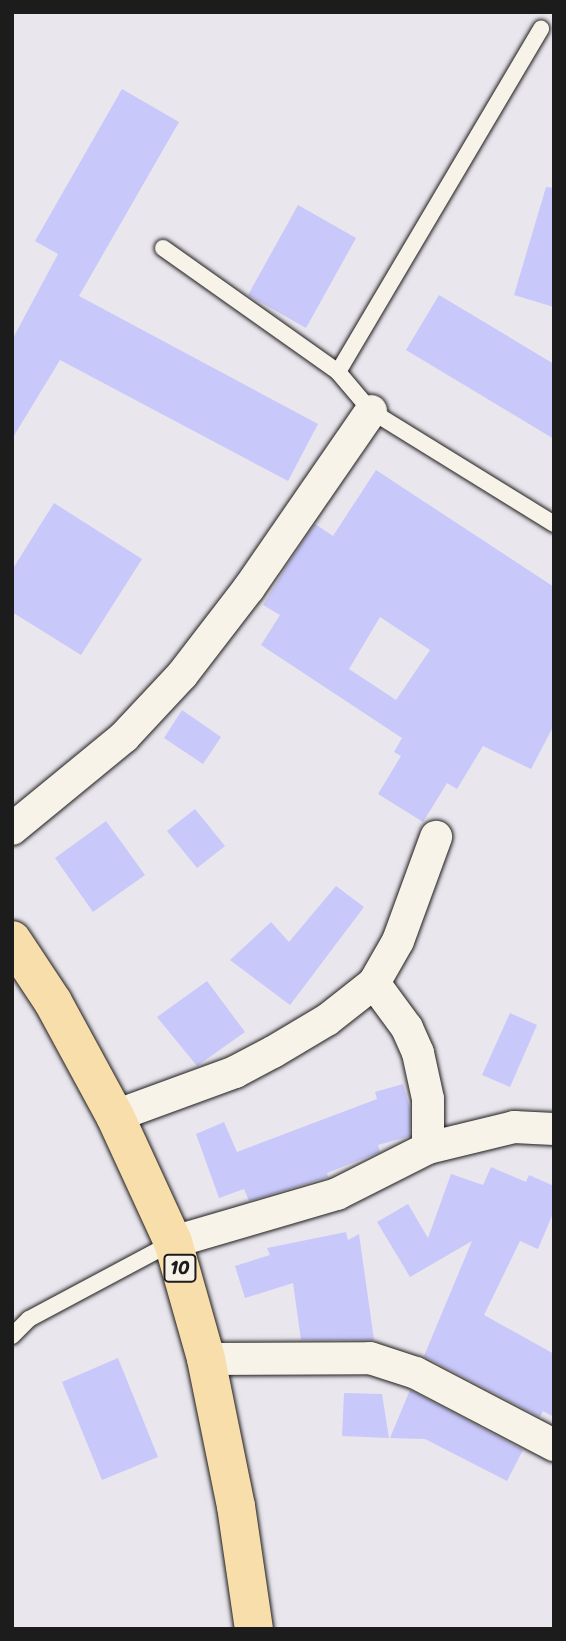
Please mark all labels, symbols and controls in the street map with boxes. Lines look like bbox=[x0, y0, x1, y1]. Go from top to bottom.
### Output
road number: 10 bbox=[162, 1254, 198, 1282]

